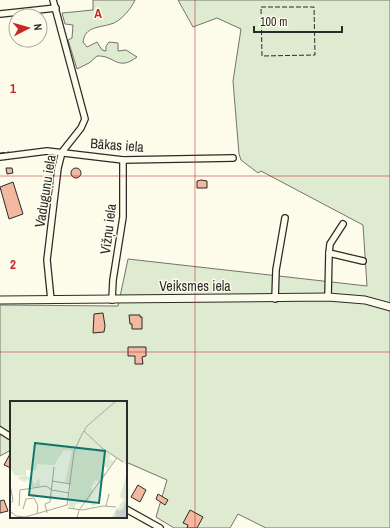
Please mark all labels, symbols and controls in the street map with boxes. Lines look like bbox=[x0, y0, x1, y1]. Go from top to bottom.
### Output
text: A bbox=[94, 5, 102, 22]
north arrow bbox=[8, 8, 48, 48]
scale bar bbox=[254, 8, 342, 34]
text: 100 m bbox=[260, 14, 287, 30]
text: N bbox=[31, 23, 45, 31]
text: 1 bbox=[10, 80, 16, 97]
street label: Bākas iela bbox=[90, 134, 145, 156]
street label: Vaduguņu iela bbox=[30, 153, 60, 229]
street label: Vižņu iela bbox=[96, 202, 120, 255]
text: 2 bbox=[10, 256, 16, 273]
street label: Veiksmes iela bbox=[159, 277, 231, 295]
inset map bbox=[10, 401, 127, 518]

